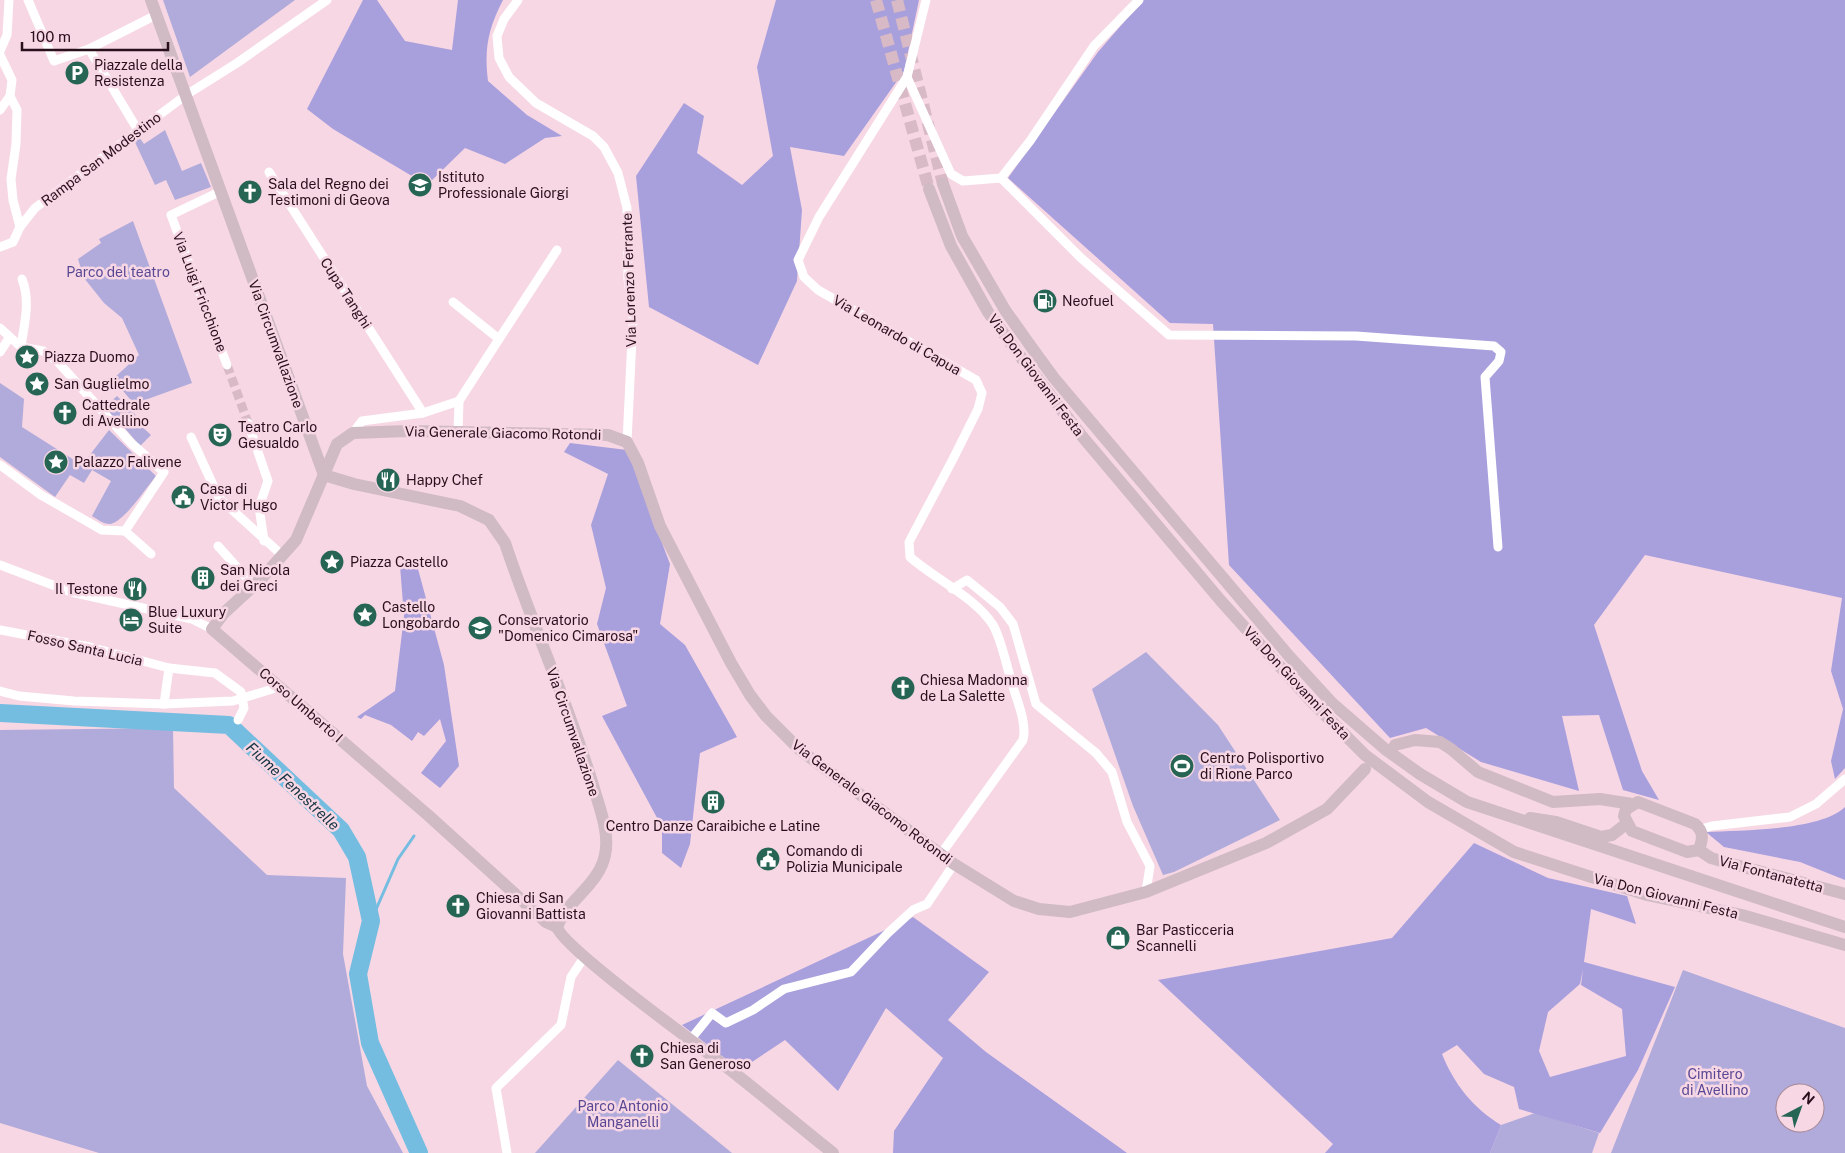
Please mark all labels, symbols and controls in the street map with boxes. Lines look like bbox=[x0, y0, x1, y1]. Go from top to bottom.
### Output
scale bar bbox=[22, 20, 169, 52]
text: 100 m bbox=[30, 28, 71, 45]
place label: Piazzale della Resistenza bbox=[94, 57, 183, 89]
parking icon: Piazzale della Resistenza bbox=[64, 60, 90, 86]
street label: Rampa San Modestino bbox=[38, 109, 164, 209]
place label: Istituto Professionale Giorgi bbox=[438, 169, 569, 201]
school or university icon: Istituto Professionale Giorgi bbox=[407, 172, 433, 198]
place label: Sala del Regno dei Testimoni di Geova bbox=[268, 176, 390, 208]
church icon: Sala del Regno dei Testimoni di Geova bbox=[237, 179, 263, 205]
street label: Via Lorenzo Ferrante bbox=[619, 212, 639, 347]
street label: Via Luigi Fricchione bbox=[170, 230, 230, 354]
street label: Cupa Tanghi bbox=[317, 255, 375, 331]
park label: Parco del teatro bbox=[66, 264, 170, 280]
street label: Via Circumvallazione bbox=[245, 278, 307, 410]
fuel station icon: Neofuel bbox=[1032, 288, 1058, 314]
street label: Via Leonardo di Capua bbox=[830, 292, 964, 378]
place label: Neofuel bbox=[1062, 293, 1114, 309]
street label: Via Don Giovanni Festa bbox=[985, 311, 1087, 439]
place icon: Piazza Duomo bbox=[14, 344, 40, 370]
place label: Piazza Duomo bbox=[44, 349, 135, 365]
place icon: San Guglielmo bbox=[24, 371, 50, 397]
place label: San Guglielmo bbox=[54, 376, 149, 392]
place label: Cattedrale di Avellino bbox=[82, 397, 150, 429]
church icon: Cattedrale di Avellino bbox=[52, 400, 78, 426]
place label: Teatro Carlo Gesualdo bbox=[238, 419, 317, 451]
theatre icon: Teatro Carlo Gesualdo bbox=[207, 422, 233, 448]
street label: Via Generale Giacomo Rotondi bbox=[405, 423, 601, 443]
place icon: Palazzo Falivene bbox=[43, 449, 69, 475]
place label: Palazzo Falivene bbox=[74, 454, 182, 470]
restaurant icon: Happy Chef bbox=[375, 467, 401, 493]
place label: Happy Chef bbox=[406, 472, 483, 488]
place label: Casa di Victor Hugo bbox=[200, 481, 278, 513]
public building icon: Casa di Victor Hugo bbox=[170, 484, 196, 510]
place icon: Piazza Castello bbox=[319, 549, 345, 575]
place label: Piazza Castello bbox=[350, 554, 448, 570]
place label: San Nicola dei Greci bbox=[220, 562, 290, 594]
building icon: San Nicola dei Greci bbox=[190, 565, 216, 591]
restaurant icon: Il Testone bbox=[122, 576, 148, 602]
place label: Il Testone bbox=[55, 581, 118, 597]
place label: Castello Longobardo bbox=[382, 599, 460, 631]
place icon: Castello Longobardo bbox=[352, 602, 378, 628]
place label: Blue Luxury Suite bbox=[148, 604, 227, 636]
hotel icon: Blue Luxury Suite bbox=[118, 607, 144, 633]
place label: Conservatorio "Domenico Cimarosa" bbox=[498, 612, 638, 644]
school or university icon: Conservatorio "Domenico Cimarosa" bbox=[467, 615, 493, 641]
street label: Via Don Giovanni Festa bbox=[1241, 623, 1353, 743]
street label: Fosso Santa Lucia bbox=[26, 627, 144, 669]
street label: Corso Umberto I bbox=[256, 664, 346, 746]
street label: Via Circumvallazione bbox=[543, 666, 603, 798]
place label: Chiesa Madonna de La Salette bbox=[920, 672, 1028, 704]
church icon: Chiesa Madonna de La Salette bbox=[890, 675, 916, 701]
street label: Via Generale Giacomo Rotondi bbox=[789, 736, 955, 868]
water label: Fiume Fenestrelle bbox=[243, 739, 343, 833]
place label: Centro Polisportivo di Rione Parco bbox=[1200, 750, 1324, 782]
sports icon: Centro Polisportivo di Rione Parco bbox=[1169, 753, 1195, 779]
building icon: Centro Danze Caraibiche e Latine bbox=[700, 789, 726, 815]
place label: Centro Danze Caraibiche e Latine bbox=[606, 818, 820, 834]
place label: Comando di Polizia Municipale bbox=[786, 843, 903, 875]
public building icon: Comando di Polizia Municipale bbox=[755, 846, 781, 872]
street label: Via Fontanatetta bbox=[1717, 852, 1825, 896]
street label: Via Don Giovanni Festa bbox=[1592, 870, 1740, 922]
place label: Chiesa di San Giovanni Battista bbox=[476, 890, 586, 922]
church icon: Chiesa di San Giovanni Battista bbox=[445, 893, 471, 919]
place label: Bar Pasticceria Scannelli bbox=[1136, 922, 1234, 954]
shop icon: Bar Pasticceria Scannelli bbox=[1105, 925, 1131, 951]
place label: Chiesa di San Generoso bbox=[660, 1040, 751, 1072]
church icon: Chiesa di San Generoso bbox=[629, 1043, 655, 1069]
park label: Cimitero di Avellino bbox=[1681, 1066, 1749, 1098]
north arrow bbox=[1775, 1083, 1825, 1133]
text: N bbox=[1799, 1089, 1818, 1108]
park label: Parco Antonio Manganelli bbox=[577, 1098, 669, 1130]

